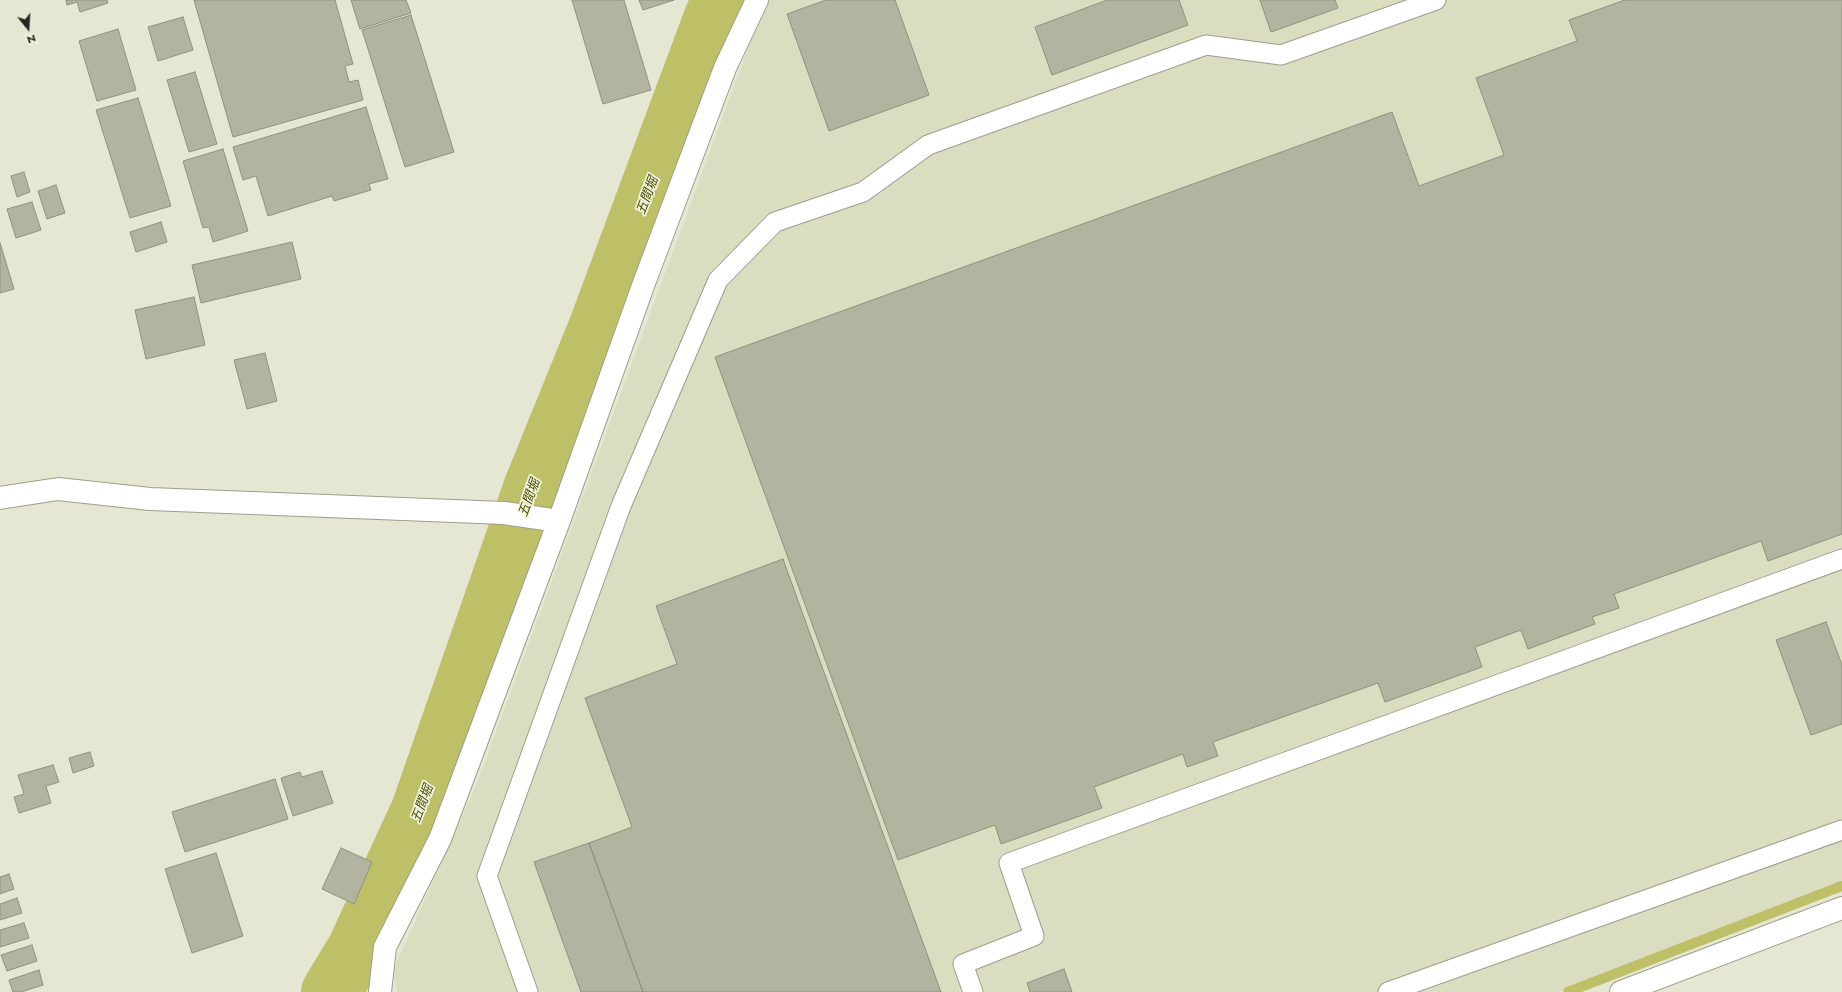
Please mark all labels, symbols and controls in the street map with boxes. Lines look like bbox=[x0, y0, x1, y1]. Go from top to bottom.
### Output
north arrow bbox=[8, 8, 48, 48]
text: N bbox=[25, 30, 38, 48]
water label: 五間堀 bbox=[634, 175, 662, 217]
water label: 五間堀 bbox=[516, 477, 544, 519]
water label: 五間堀 bbox=[409, 783, 437, 825]

